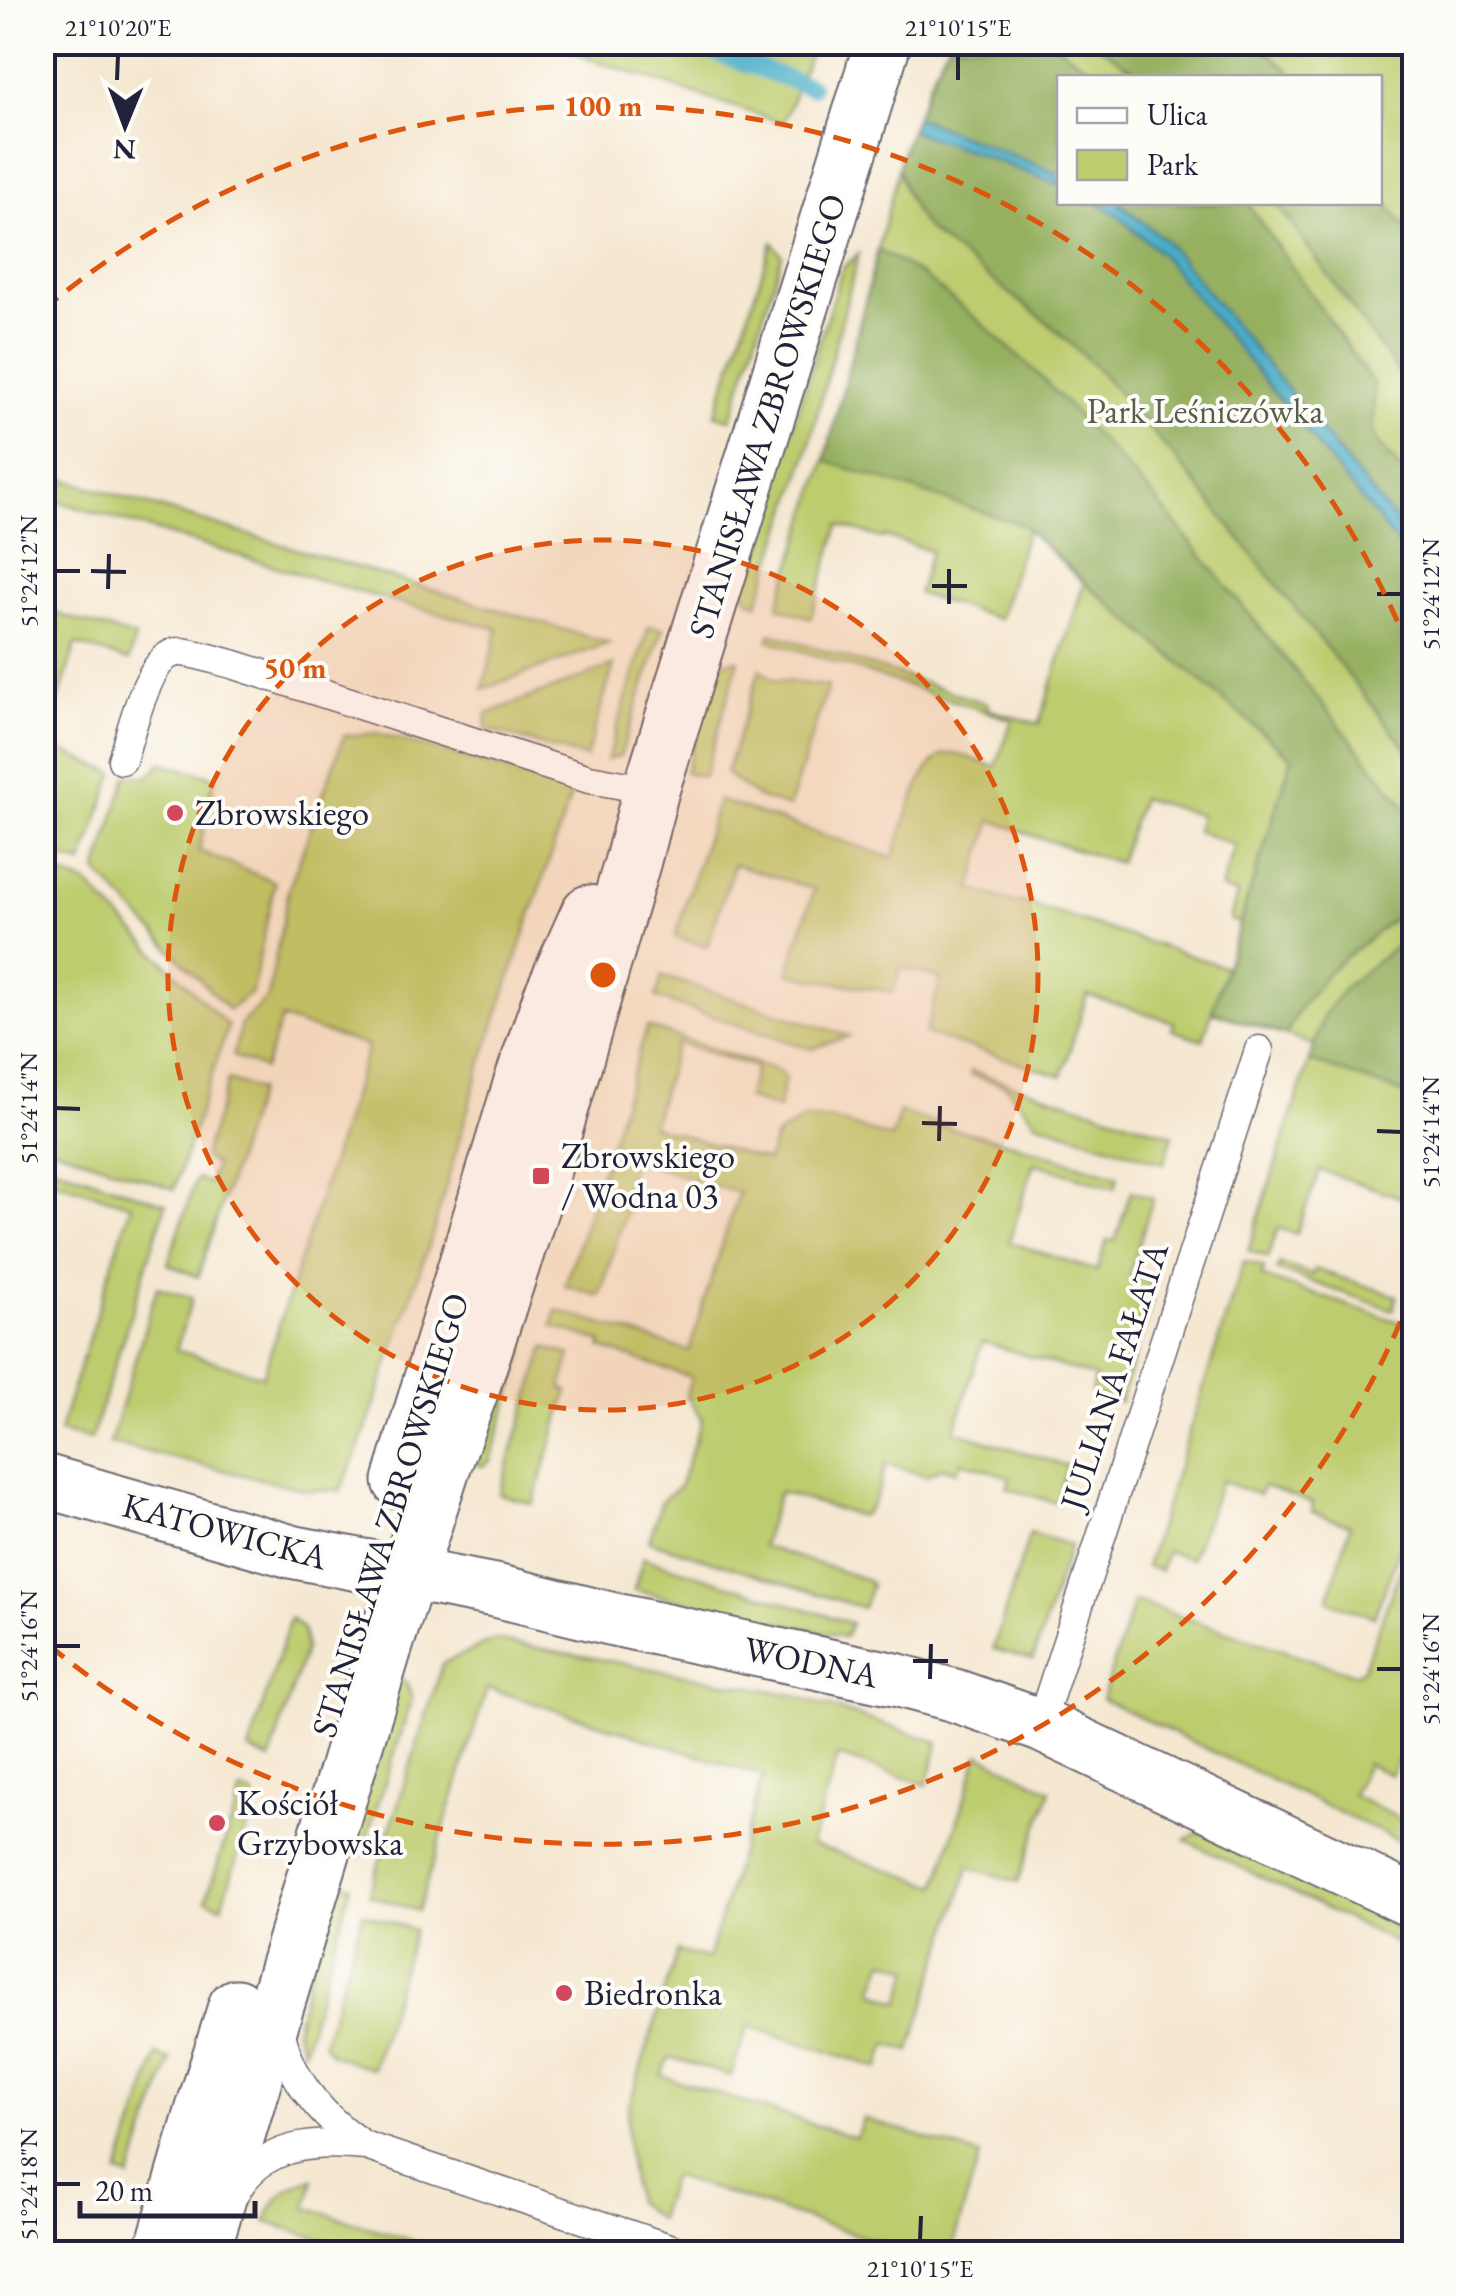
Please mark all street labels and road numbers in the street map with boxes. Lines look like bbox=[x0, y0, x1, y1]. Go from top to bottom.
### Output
street label: STANISŁAWA ZBROWSKIEGO bbox=[677, 188, 856, 644]
street label: JULIANA FAŁATA bbox=[1048, 1236, 1178, 1518]
street label: STANISŁAWA ZBROWSKIEGO bbox=[300, 1287, 479, 1743]
street label: KATOWICKA bbox=[118, 1482, 333, 1580]
street label: WODNA bbox=[740, 1625, 883, 1698]

